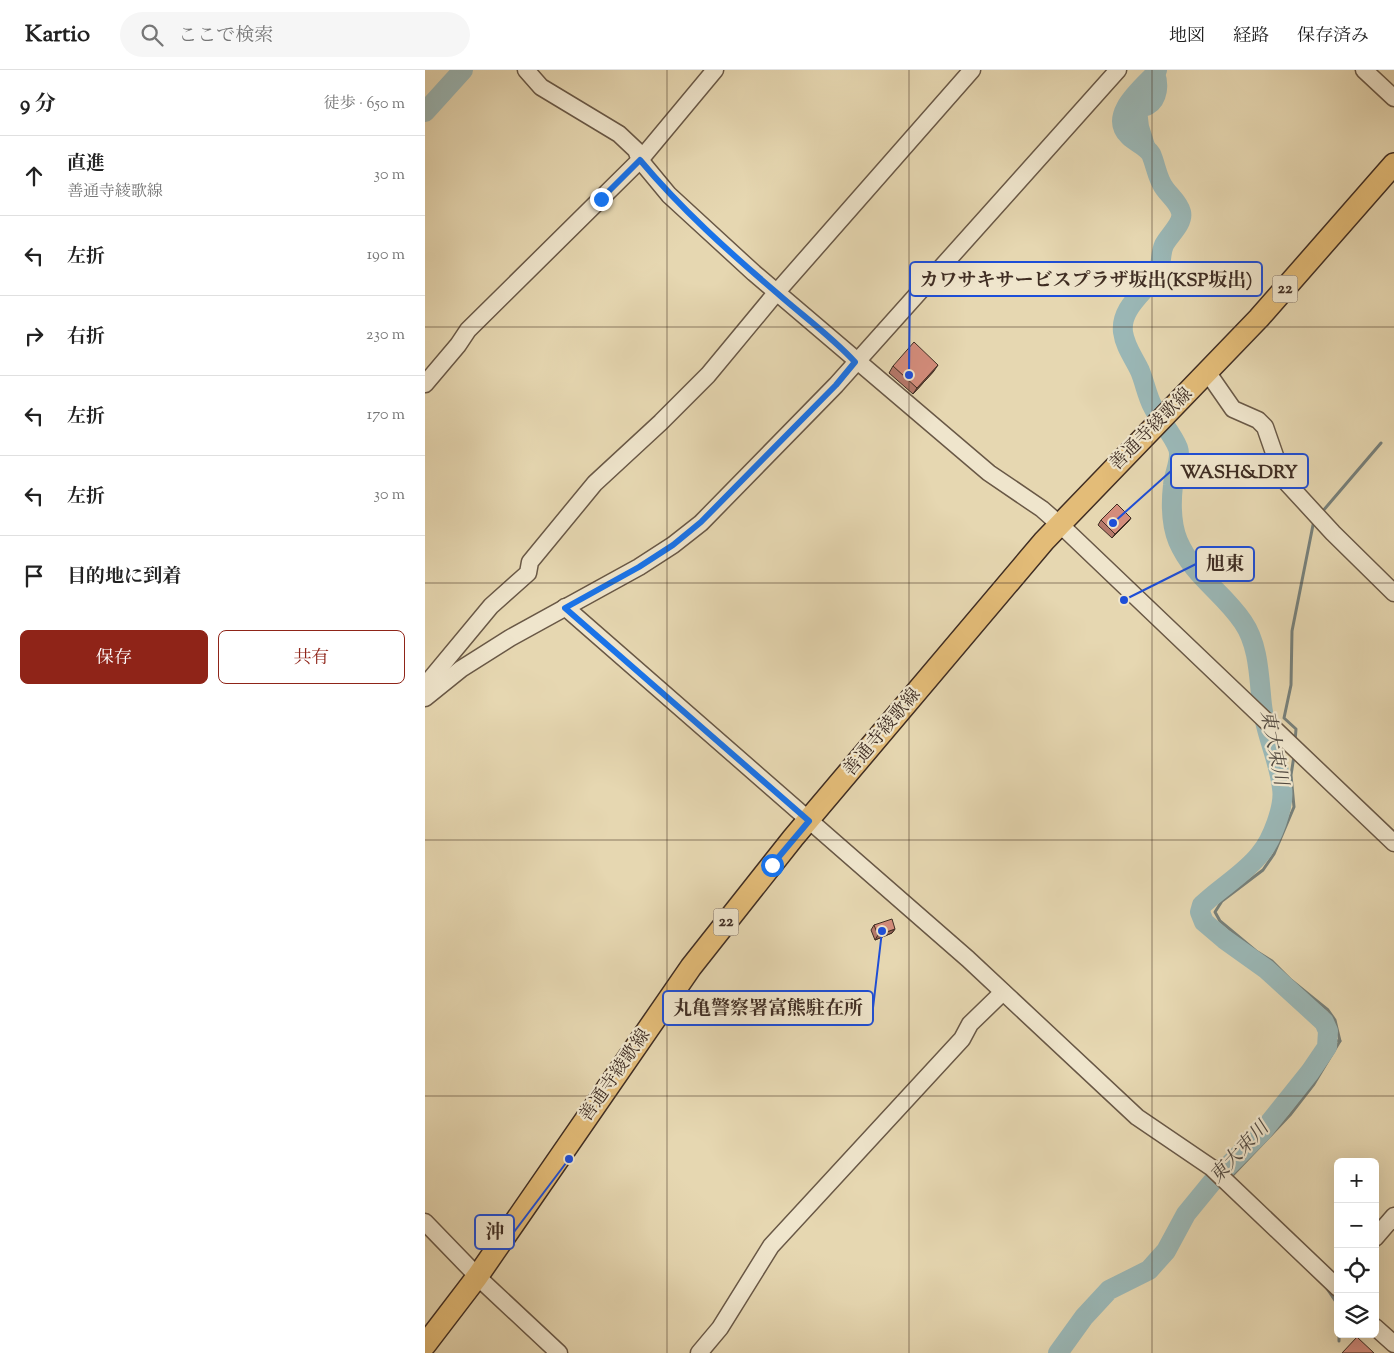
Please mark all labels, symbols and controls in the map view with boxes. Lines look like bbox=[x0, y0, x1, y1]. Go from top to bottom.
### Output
search box bbox=[120, 12, 470, 57]
text: Kartio bbox=[25, 18, 90, 52]
icon: search bbox=[138, 21, 166, 49]
text: ここで検索 bbox=[178, 23, 273, 50]
text: 地図 bbox=[1169, 24, 1205, 50]
text: 経路 bbox=[1233, 24, 1269, 50]
text: 保存済み bbox=[1297, 24, 1369, 50]
text: 9 分 bbox=[20, 90, 56, 120]
text: 徒歩 · 650 m bbox=[324, 93, 405, 116]
text: 直進 bbox=[67, 151, 105, 178]
icon: ahead bbox=[20, 162, 48, 190]
text: 30 m bbox=[374, 164, 405, 187]
text: 善通寺綾歌線 bbox=[67, 181, 163, 204]
route end bbox=[590, 188, 613, 211]
icon: left bbox=[20, 242, 48, 270]
text: 左折 bbox=[67, 244, 105, 271]
text: 190 m bbox=[367, 244, 405, 267]
callout: カワサキサービスプラザ坂出(KSP坂出) bbox=[910, 262, 1262, 296]
text: カワサキサービスプラザ坂出(KSP坂出) bbox=[920, 268, 1252, 295]
road number: 22 bbox=[1273, 275, 1297, 302]
icon: right bbox=[20, 322, 48, 350]
text: 右折 bbox=[67, 324, 105, 351]
text: 230 m bbox=[366, 324, 405, 347]
street label: 善通寺綾歌線 bbox=[1105, 383, 1199, 477]
icon: left bbox=[20, 402, 48, 430]
text: 左折 bbox=[67, 404, 105, 431]
text: 170 m bbox=[367, 404, 405, 427]
callout: WASH&DRY bbox=[1171, 454, 1308, 488]
text: WASH&DRY bbox=[1180, 460, 1298, 487]
icon: left bbox=[20, 482, 48, 510]
text: 左折 bbox=[67, 484, 105, 511]
text: 30 m bbox=[374, 484, 405, 507]
callout: 旭東 bbox=[1196, 547, 1254, 581]
text: 旭東 bbox=[1206, 552, 1244, 579]
icon: arrive bbox=[20, 562, 48, 590]
text: 目的地に到着 bbox=[67, 564, 181, 591]
button: 保存 bbox=[20, 630, 208, 684]
button: 共有 bbox=[218, 630, 405, 684]
street label: 善通寺綾歌線 bbox=[838, 683, 928, 783]
water label: 東大束川 bbox=[1252, 708, 1294, 790]
route start bbox=[761, 854, 784, 877]
road number: 22 bbox=[713, 909, 739, 936]
callout: 丸亀警察署富熊駐在所 bbox=[663, 991, 873, 1025]
text: 丸亀警察署富熊駐在所 bbox=[673, 996, 863, 1023]
street label: 善通寺綾歌線 bbox=[574, 1024, 658, 1128]
water label: 東大束川 bbox=[1204, 1115, 1277, 1190]
map controls bbox=[1334, 1158, 1379, 1338]
button: + bbox=[1334, 1158, 1379, 1203]
button: − bbox=[1334, 1203, 1379, 1248]
callout: 沖 bbox=[475, 1215, 514, 1249]
text: 沖 bbox=[485, 1220, 505, 1247]
button: locate bbox=[1334, 1248, 1379, 1293]
button: layers bbox=[1334, 1293, 1379, 1338]

